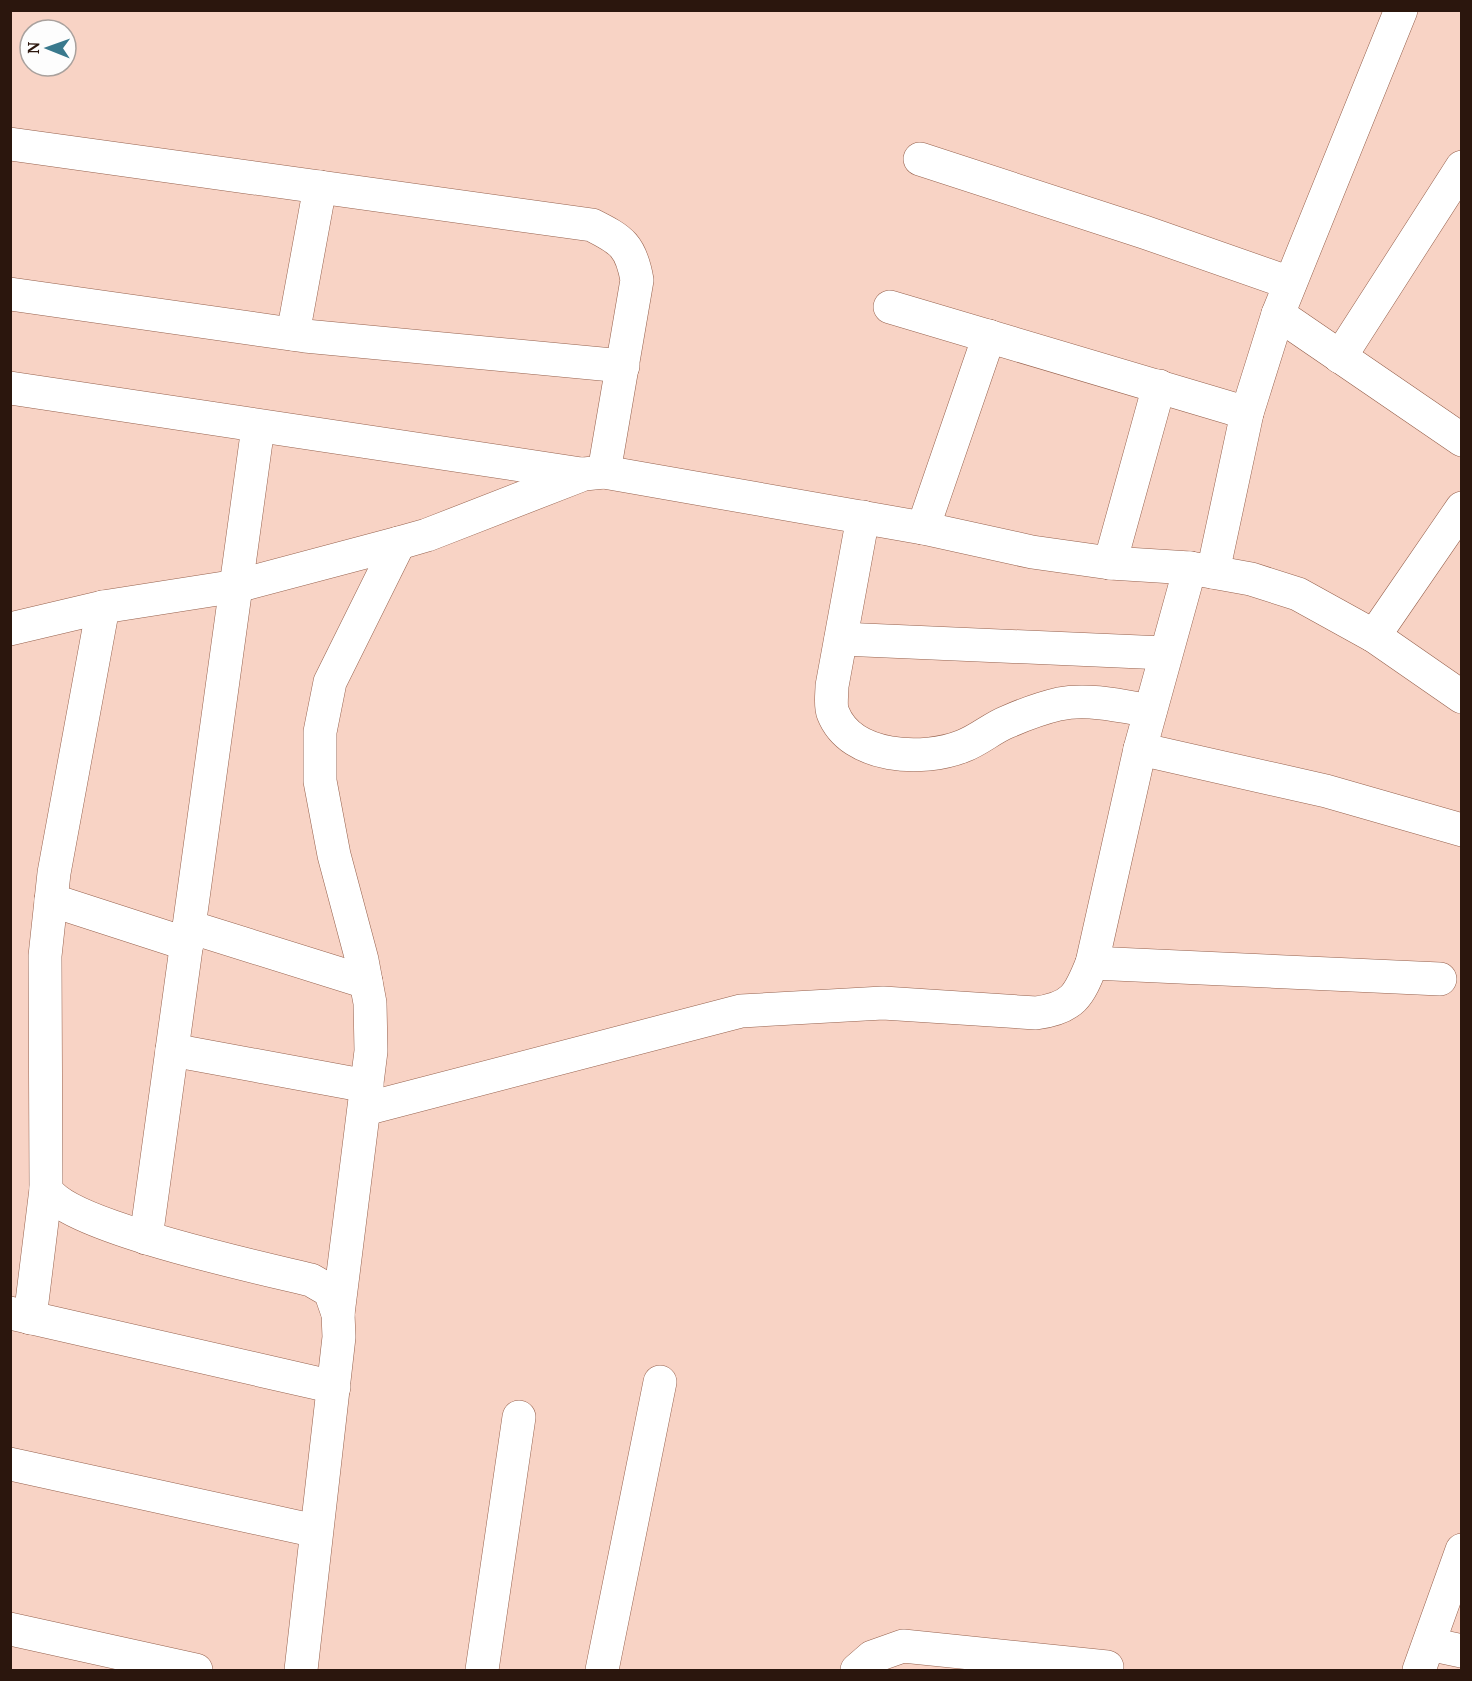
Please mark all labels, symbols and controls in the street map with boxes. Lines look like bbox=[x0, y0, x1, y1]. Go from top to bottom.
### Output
north arrow bbox=[18, 18, 78, 78]
text: N bbox=[22, 41, 44, 54]

